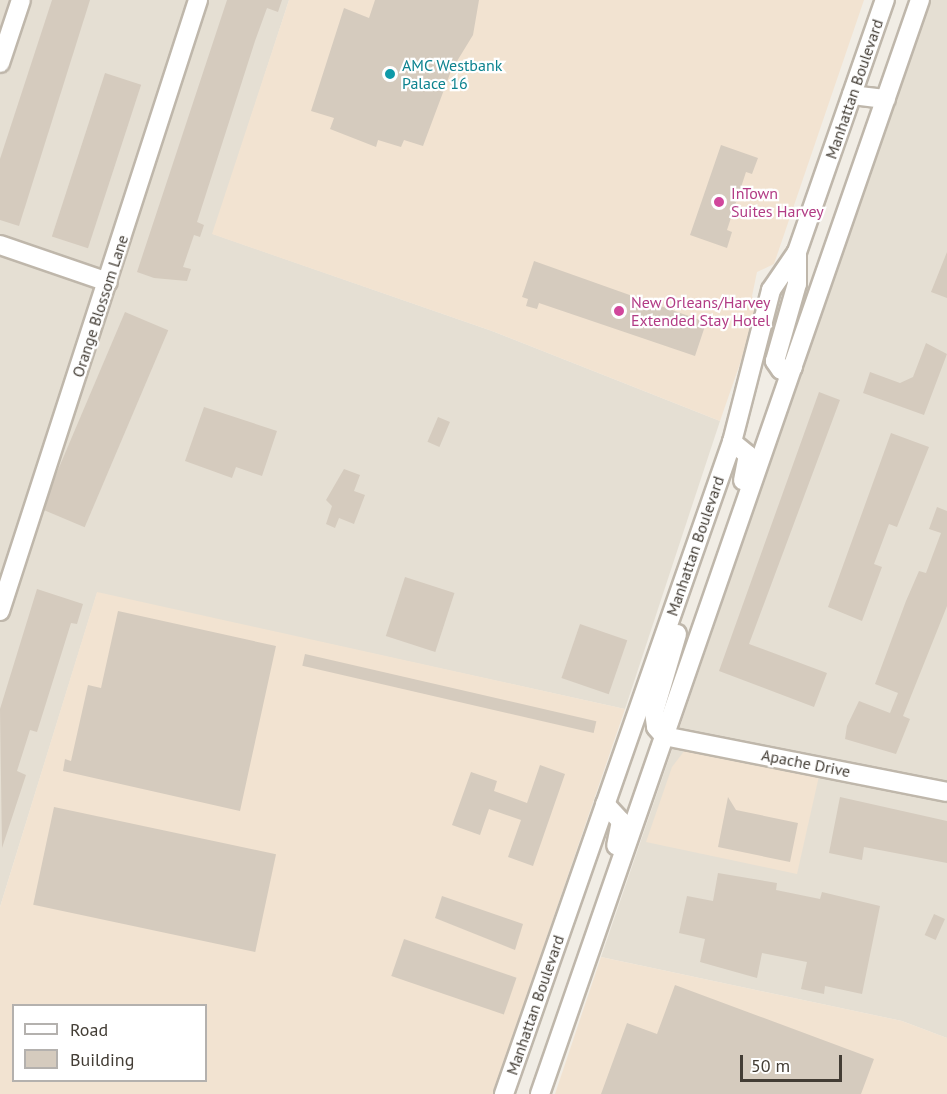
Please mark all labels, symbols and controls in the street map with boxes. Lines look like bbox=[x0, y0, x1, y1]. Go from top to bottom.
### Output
street label: Manhattan Boulevard bbox=[821, 17, 887, 161]
place label: AMC Westbank Palace 16 bbox=[402, 55, 503, 93]
marker: AMC Westbank Palace 16 bbox=[383, 67, 397, 81]
place label: InTown Suites Harvey bbox=[731, 183, 824, 221]
marker: InTown Suites Harvey bbox=[712, 195, 726, 209]
street label: Orange Blossom Lane bbox=[68, 232, 132, 380]
place label: New Orleans/Harvey Extended Stay Hotel bbox=[631, 292, 771, 330]
marker: New Orleans/Harvey Extended Stay Hotel bbox=[612, 304, 626, 318]
street label: Manhattan Boulevard bbox=[662, 474, 728, 618]
street label: Apache Drive bbox=[760, 745, 852, 781]
street label: Manhattan Boulevard bbox=[502, 933, 568, 1077]
legend bbox=[12, 1004, 207, 1082]
text: Road bbox=[70, 1018, 108, 1041]
scale bar bbox=[743, 1043, 845, 1081]
text: Building bbox=[70, 1048, 134, 1071]
text: 50 m bbox=[751, 1054, 790, 1077]

